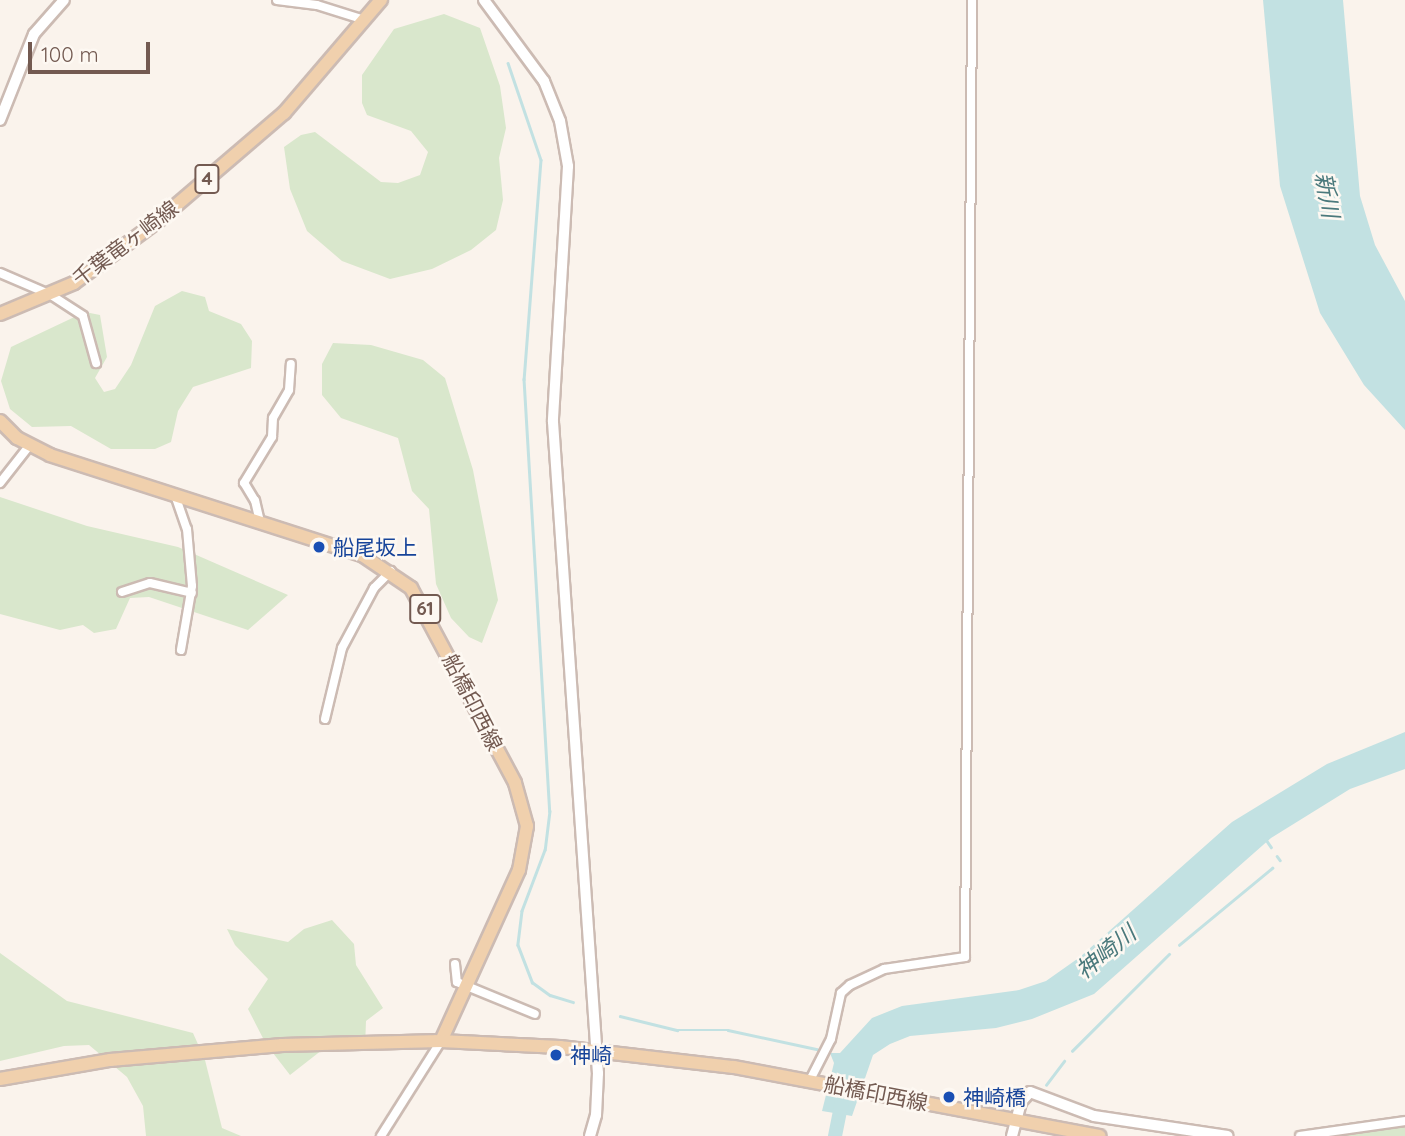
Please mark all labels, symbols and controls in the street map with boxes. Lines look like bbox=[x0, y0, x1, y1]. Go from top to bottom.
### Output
scale bar bbox=[32, 28, 154, 72]
text: 100 m bbox=[41, 41, 99, 67]
road number: 4 bbox=[193, 164, 221, 195]
water label: 新川 bbox=[1309, 170, 1345, 220]
street label: 千葉竜ヶ崎線 bbox=[67, 195, 183, 291]
place label: 船尾坂上 bbox=[333, 534, 417, 560]
marker: 船尾坂上 bbox=[311, 539, 327, 555]
road number: 61 bbox=[408, 594, 442, 624]
street label: 船橋印西線 bbox=[438, 650, 508, 754]
water label: 神崎川 bbox=[1071, 920, 1141, 984]
place label: 神崎 bbox=[570, 1042, 612, 1068]
marker: 神崎 bbox=[548, 1047, 564, 1063]
street label: 船橋印西線 bbox=[822, 1071, 930, 1115]
place label: 神崎橋 bbox=[963, 1084, 1026, 1110]
marker: 神崎橋 bbox=[941, 1089, 957, 1105]

